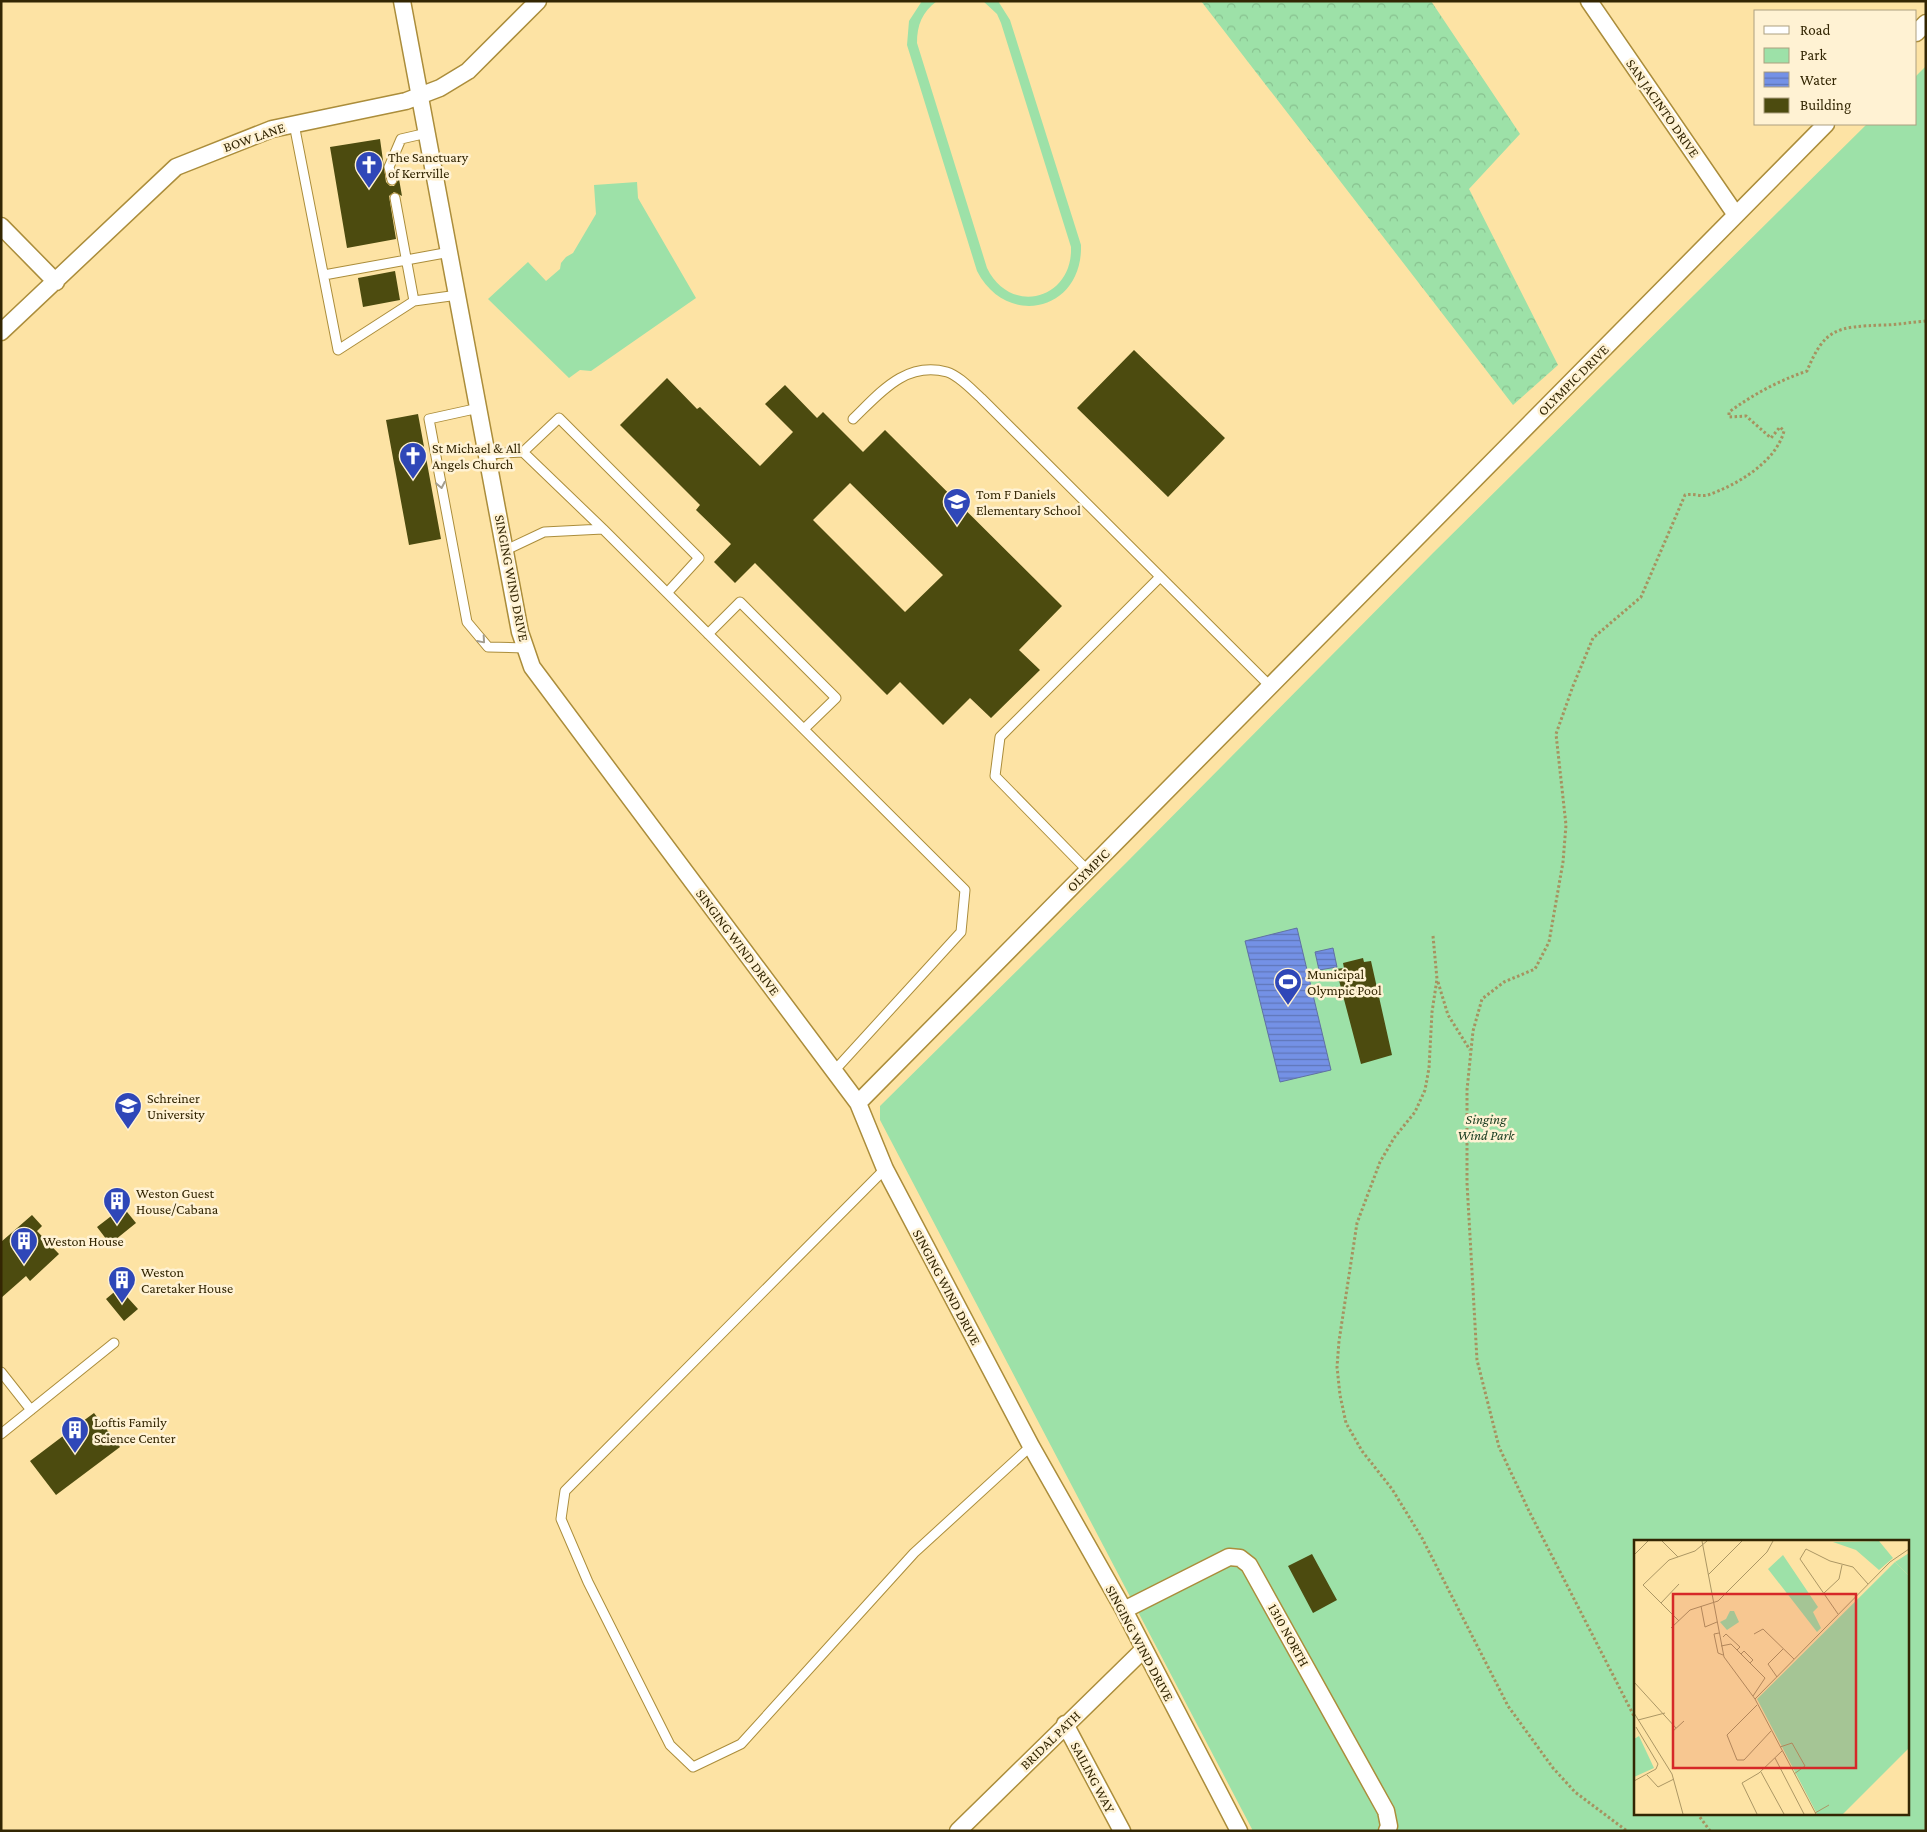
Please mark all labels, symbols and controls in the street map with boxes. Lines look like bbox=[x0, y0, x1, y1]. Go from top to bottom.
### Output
legend bbox=[1754, 10, 1917, 125]
text: Road bbox=[1800, 22, 1831, 38]
text: Park bbox=[1800, 47, 1827, 63]
street label: SAN JACINTO DRIVE bbox=[1623, 56, 1703, 161]
text: Water bbox=[1800, 72, 1837, 88]
text: Building bbox=[1800, 97, 1851, 114]
street label: BOW LANE bbox=[221, 119, 287, 155]
place label: The Sanctuary of Kerrville bbox=[388, 149, 469, 181]
church icon: The Sanctuary of Kerrville bbox=[354, 150, 384, 189]
street label: OLYMPIC DRIVE bbox=[1534, 341, 1612, 419]
place label: St Michael & All Angels Church bbox=[432, 440, 521, 472]
church icon: St Michael & All Angels Church bbox=[398, 441, 428, 480]
one-way arrow bbox=[435, 481, 446, 490]
place label: Tom F Daniels Elementary School bbox=[976, 486, 1081, 518]
school or university icon: Tom F Daniels Elementary School bbox=[942, 487, 972, 526]
street label: SINGING WIND DRIVE bbox=[492, 513, 532, 643]
one-way arrow bbox=[476, 634, 485, 643]
street label: OLYMPIC bbox=[1063, 845, 1113, 895]
street label: SINGING WIND DRIVE bbox=[693, 886, 783, 999]
place label: Municipal Olympic Pool bbox=[1307, 966, 1382, 998]
sports icon: Municipal Olympic Pool bbox=[1273, 967, 1303, 1006]
place label: Schreiner University bbox=[147, 1090, 205, 1122]
school or university icon: Schreiner University bbox=[113, 1091, 143, 1130]
park label: Singing Wind Park bbox=[1458, 1111, 1515, 1143]
place label: Weston Guest House/Cabana bbox=[136, 1185, 219, 1217]
building icon: Weston Guest House/Cabana bbox=[102, 1186, 132, 1225]
building icon: Weston House bbox=[9, 1226, 39, 1265]
street label: SINGING WIND DRIVE bbox=[910, 1226, 985, 1348]
place label: Weston House bbox=[43, 1233, 124, 1249]
place label: Weston Caretaker House bbox=[141, 1264, 233, 1296]
building icon: Weston Caretaker House bbox=[107, 1265, 137, 1304]
place label: Loftis Family Science Center bbox=[94, 1414, 176, 1446]
building icon: Loftis Family Science Center bbox=[60, 1415, 90, 1454]
inset map bbox=[1634, 1540, 1910, 1814]
street label: SINGING WIND DRIVE bbox=[1103, 1582, 1178, 1704]
street label: 1310 NORTH bbox=[1265, 1601, 1313, 1669]
street label: BRIDAL PATH bbox=[1017, 1707, 1083, 1773]
street label: SAILING WAY bbox=[1068, 1739, 1119, 1816]

